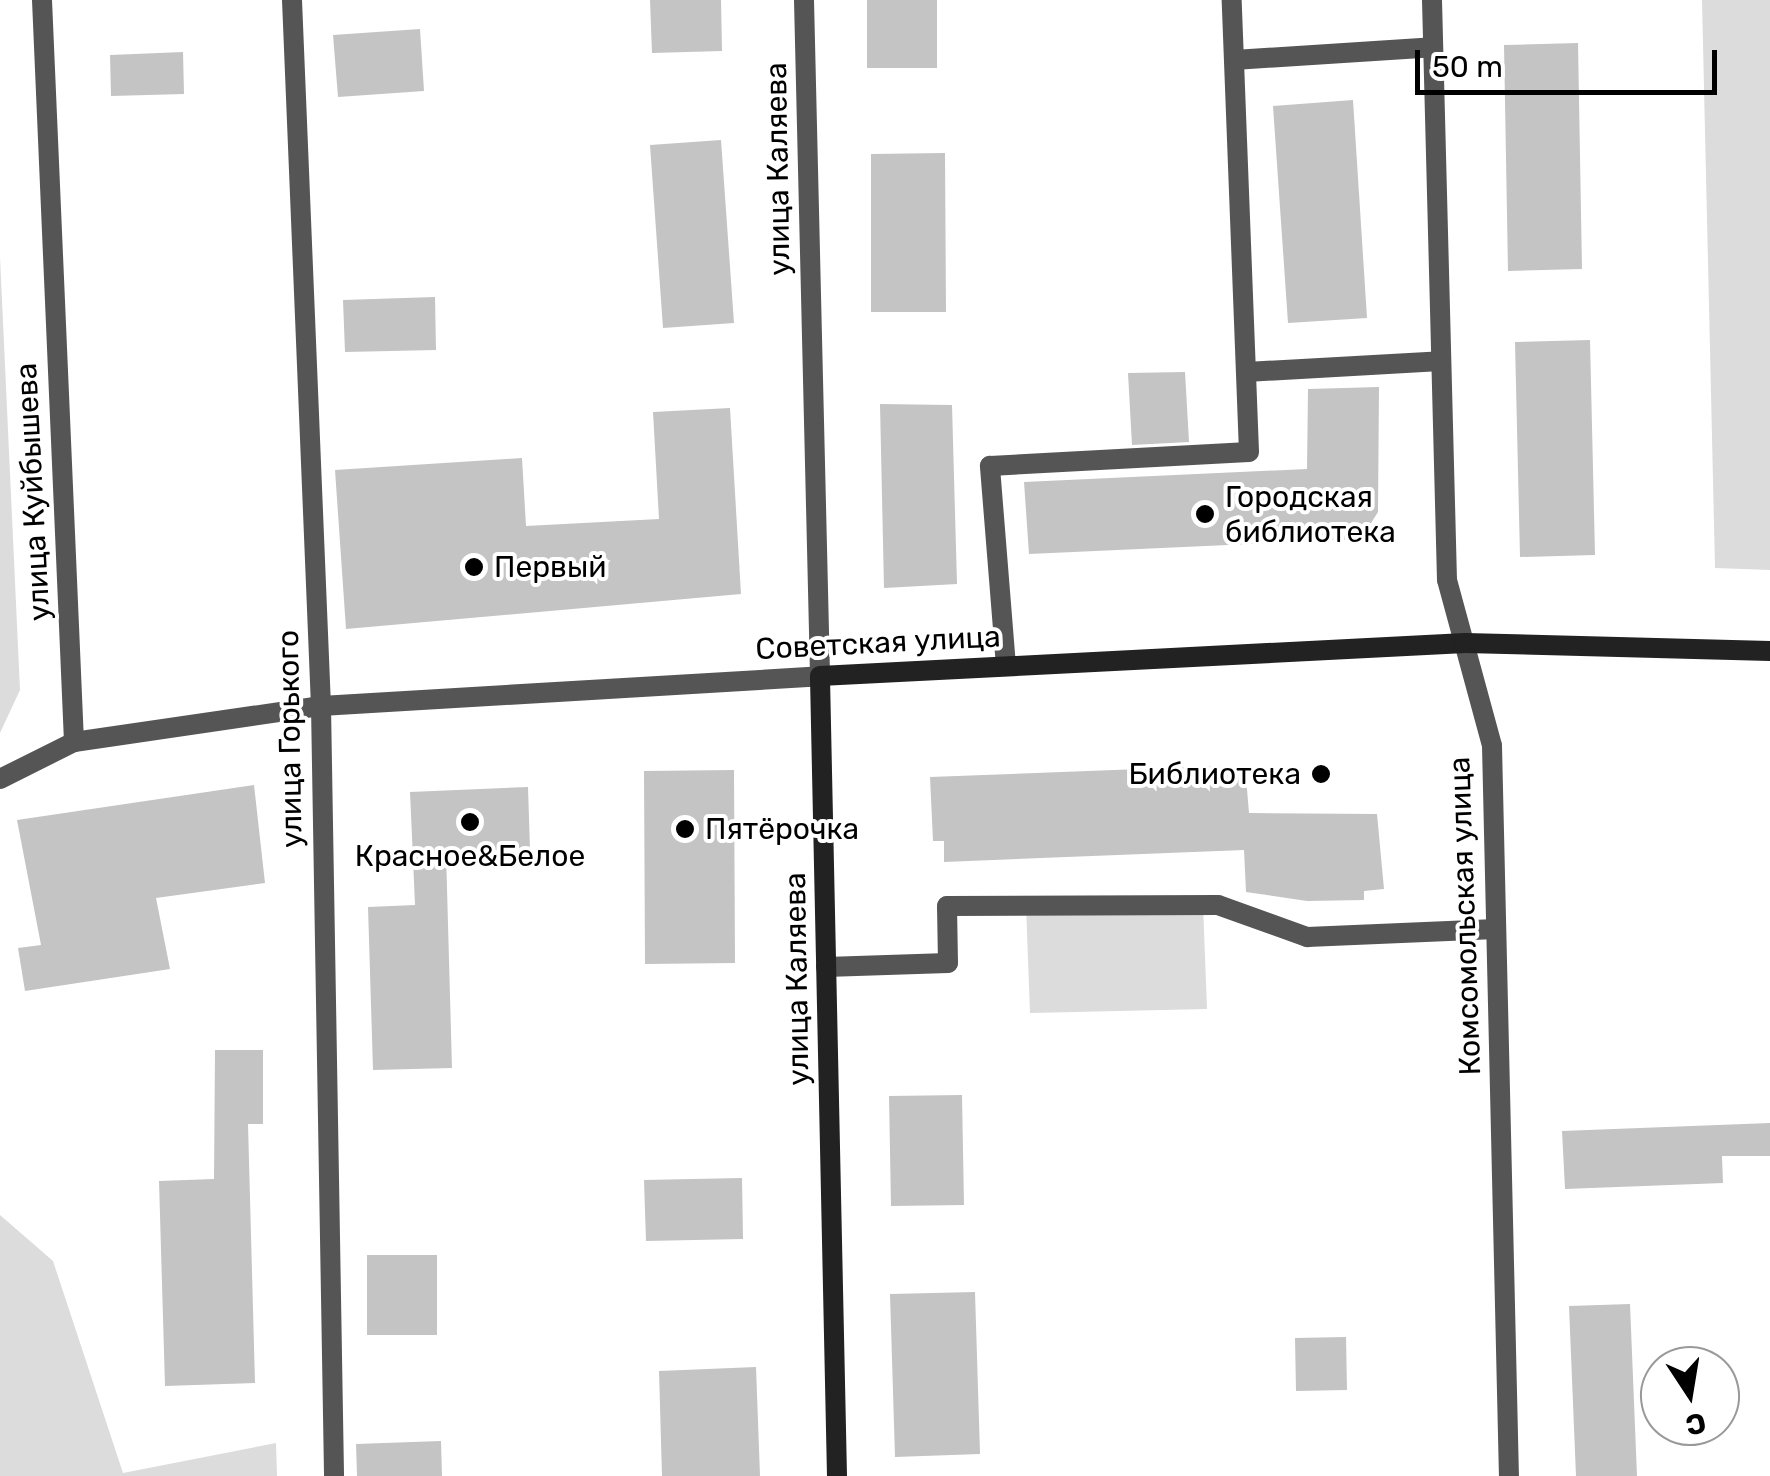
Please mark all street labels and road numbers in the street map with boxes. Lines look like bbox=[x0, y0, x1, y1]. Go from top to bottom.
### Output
street label: улица Каляева bbox=[758, 62, 798, 276]
street label: улица Куйбышева bbox=[8, 362, 58, 622]
street label: Советская улица bbox=[755, 619, 1001, 667]
street label: улица Горького bbox=[270, 630, 310, 848]
street label: Комсомольская улица bbox=[1441, 756, 1489, 1076]
street label: улица Каляева bbox=[777, 872, 817, 1086]

